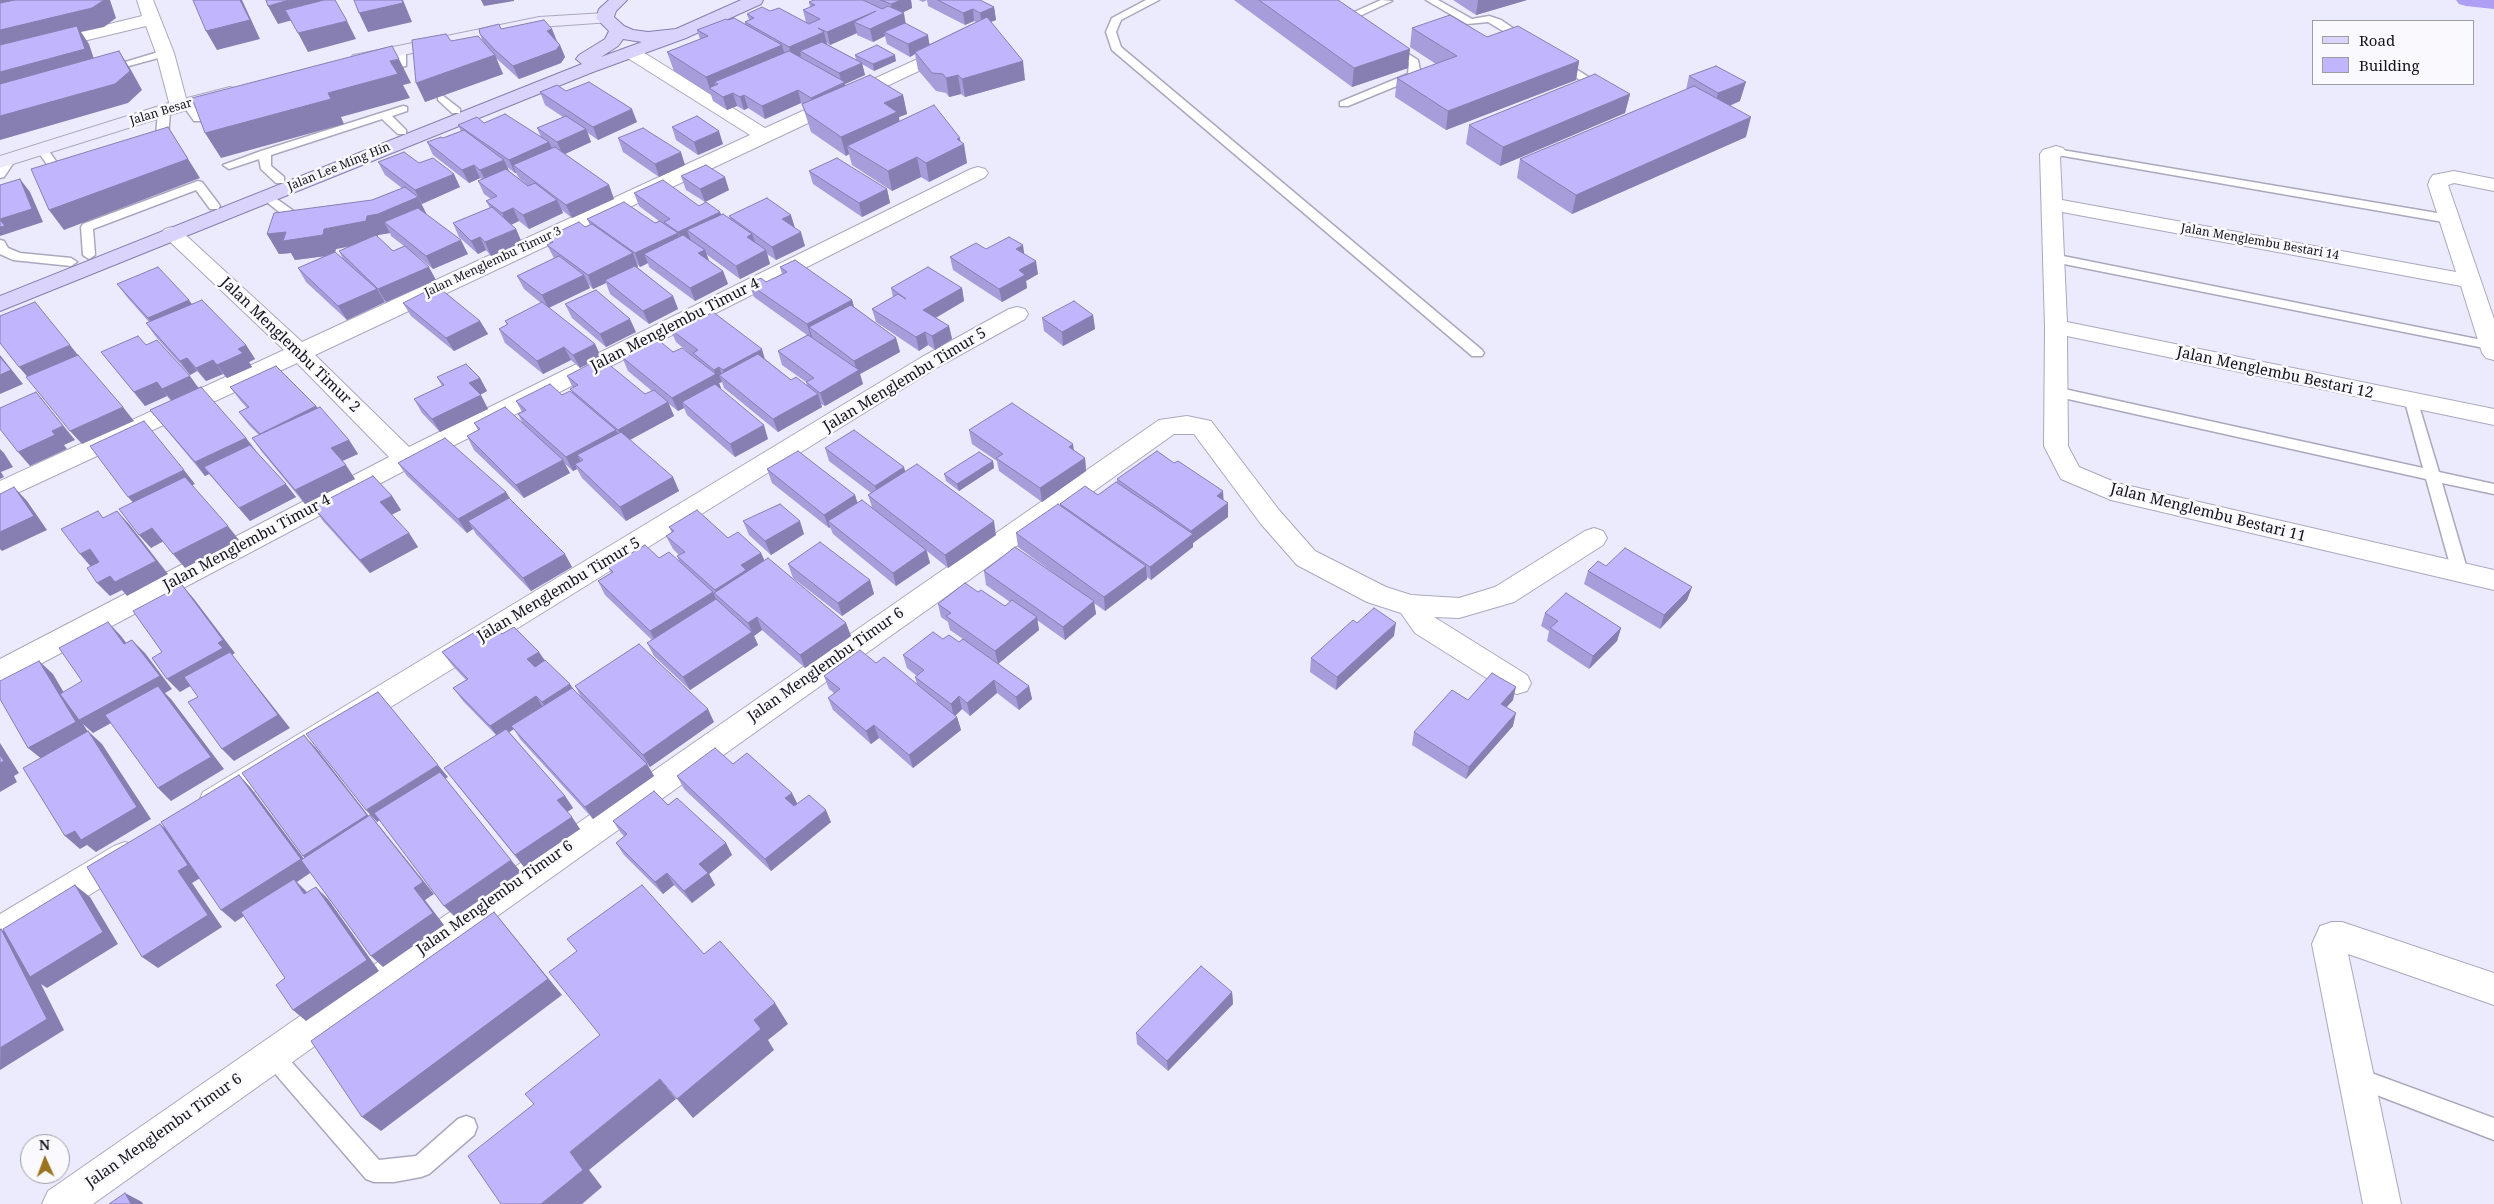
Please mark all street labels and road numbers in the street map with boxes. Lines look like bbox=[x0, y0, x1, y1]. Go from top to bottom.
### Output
street label: Jalan Besar bbox=[128, 96, 194, 128]
street label: Jalan Lee Ming Hin bbox=[286, 140, 392, 194]
street label: Jalan Menglembu Bestari 14 bbox=[2180, 221, 2340, 263]
street label: Jalan Menglembu Timur 3 bbox=[422, 224, 564, 300]
street label: Jalan Menglembu Timur 2 bbox=[217, 274, 363, 416]
street label: Jalan Menglembu Timur 4 bbox=[588, 275, 762, 375]
street label: Jalan Menglembu Timur 5 bbox=[820, 324, 990, 436]
street label: Jalan Menglembu Bestari 12 bbox=[2175, 343, 2375, 403]
street label: Jalan Menglembu Bestari 11 bbox=[2108, 480, 2308, 546]
street label: Jalan Menglembu Timur 4 bbox=[160, 491, 334, 595]
street label: Jalan Menglembu Timur 5 bbox=[474, 534, 644, 646]
street label: Jalan Menglembu Timur 6 bbox=[744, 604, 908, 726]
street label: Jalan Menglembu Timur 6 bbox=[413, 837, 577, 959]
street label: Jalan Menglembu Timur 6 bbox=[82, 1070, 246, 1192]

